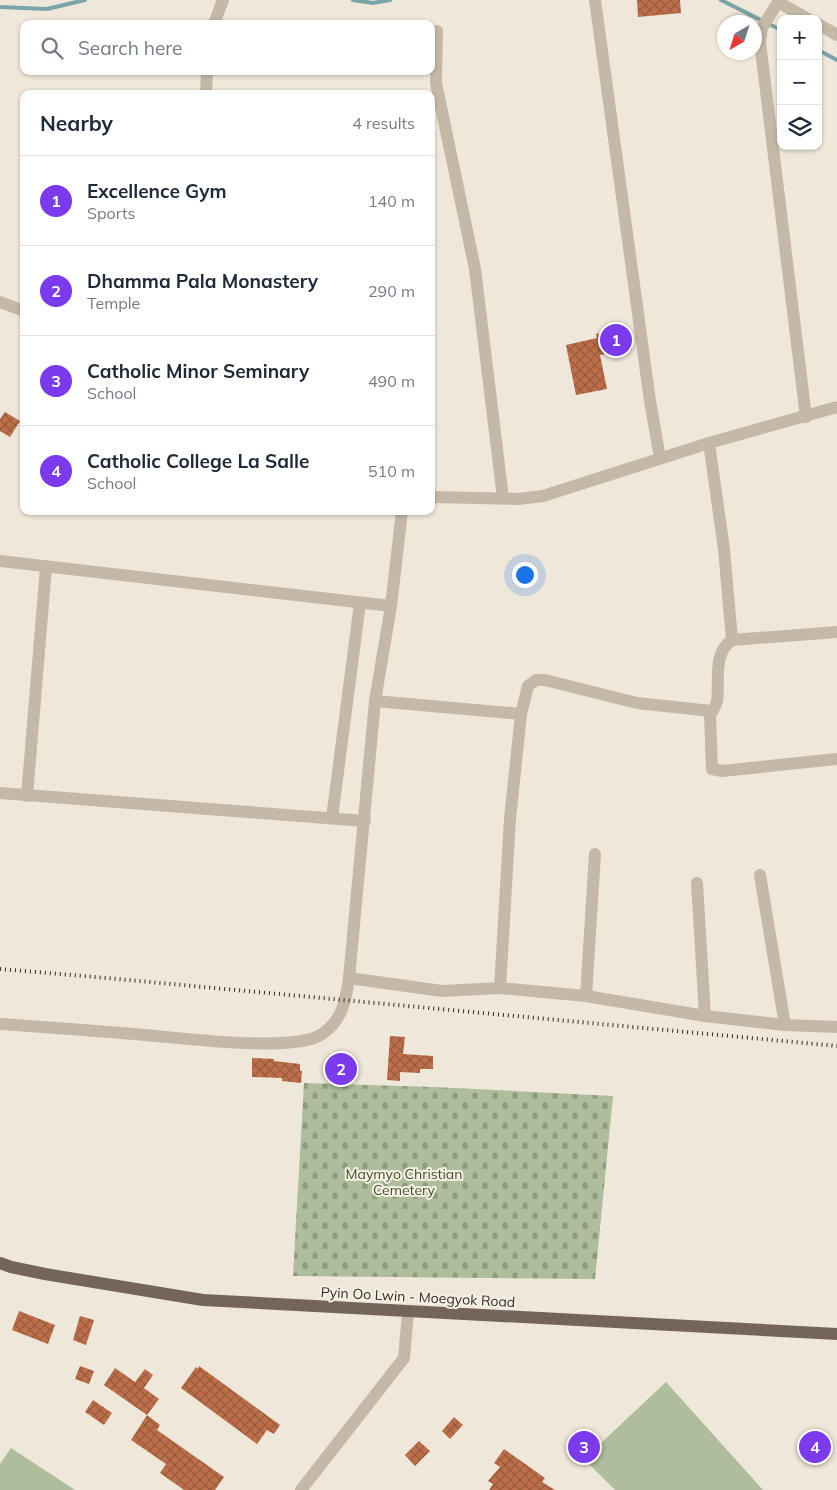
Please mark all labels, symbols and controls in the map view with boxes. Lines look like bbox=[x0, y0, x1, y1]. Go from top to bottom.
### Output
north arrow bbox=[717, 15, 762, 60]
map controls bbox=[777, 15, 822, 150]
button: + bbox=[777, 15, 822, 60]
search box bbox=[20, 20, 435, 75]
icon: search bbox=[38, 34, 66, 62]
text: Search here bbox=[78, 36, 182, 60]
button: − bbox=[777, 60, 822, 105]
button: layers bbox=[777, 105, 822, 150]
text: Nearby bbox=[40, 110, 113, 136]
text: 4 results bbox=[352, 113, 415, 133]
text: Excellence Gym bbox=[87, 179, 227, 203]
text: 1 bbox=[51, 191, 61, 211]
text: 140 m bbox=[368, 191, 415, 211]
text: Sports bbox=[87, 203, 135, 223]
text: Dhamma Pala Monastery bbox=[87, 269, 318, 293]
text: 2 bbox=[51, 281, 61, 301]
text: 290 m bbox=[368, 281, 415, 301]
text: Temple bbox=[87, 293, 140, 313]
pin: 1 bbox=[600, 321, 632, 359]
text: Catholic Minor Seminary bbox=[87, 359, 309, 383]
text: 3 bbox=[51, 371, 61, 391]
text: 490 m bbox=[368, 371, 415, 391]
text: School bbox=[87, 383, 136, 403]
text: Catholic College La Salle bbox=[87, 449, 309, 473]
text: 4 bbox=[51, 461, 61, 481]
text: 510 m bbox=[368, 461, 415, 481]
text: School bbox=[87, 473, 136, 493]
your location bbox=[512, 562, 538, 588]
pin: 2 bbox=[325, 1050, 357, 1088]
park label: Maymyo Christian Cemetery bbox=[346, 1165, 462, 1199]
street label: Pyin Oo Lwin - Moegyok Road bbox=[320, 1283, 516, 1311]
pin: 3 bbox=[568, 1428, 600, 1466]
pin: 4 bbox=[799, 1428, 831, 1466]

